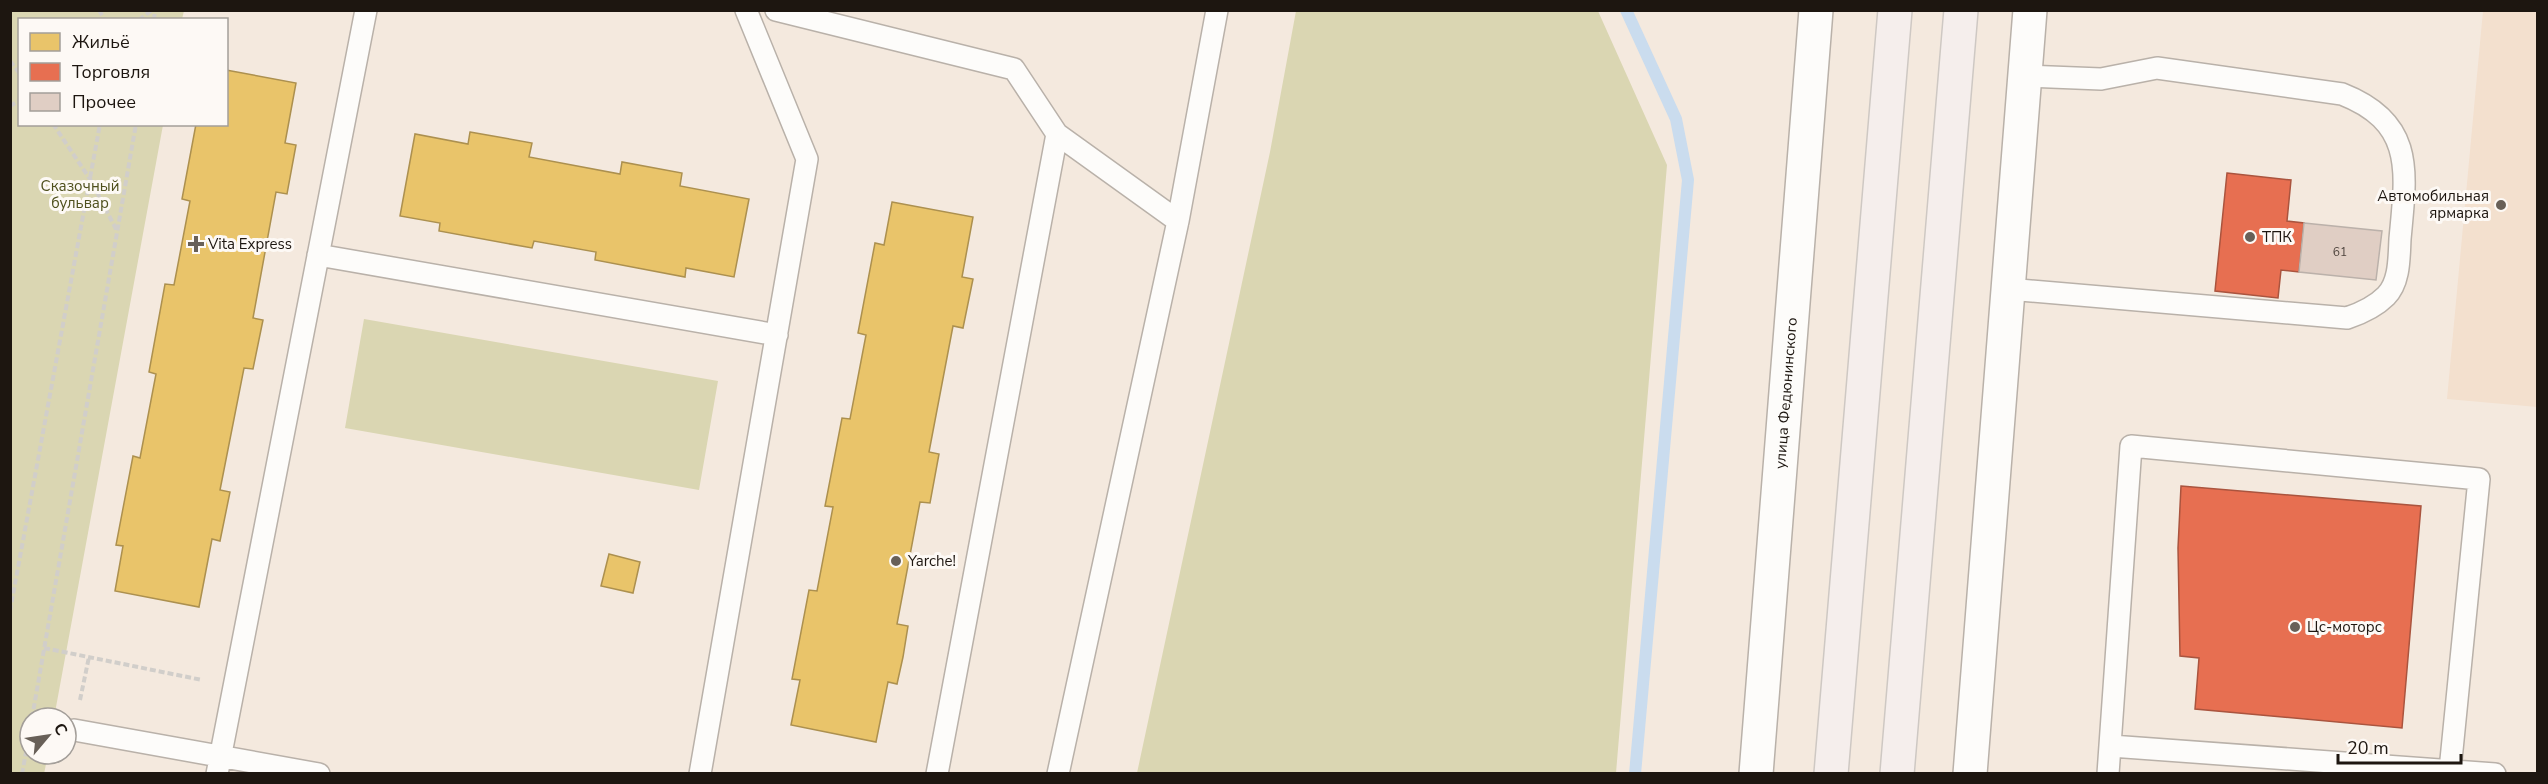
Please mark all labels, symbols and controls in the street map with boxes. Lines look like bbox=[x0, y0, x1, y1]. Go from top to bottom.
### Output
legend bbox=[18, 18, 228, 126]
text: Жильё bbox=[72, 30, 130, 54]
text: Торговля bbox=[72, 60, 150, 84]
text: Прочее bbox=[72, 90, 136, 114]
park label: Сказочный бульвар bbox=[41, 176, 119, 213]
place label: Автомобильная ярмарка bbox=[2377, 186, 2489, 223]
marker: Автомобильная ярмарка bbox=[2494, 198, 2508, 212]
place label: ТПК bbox=[2262, 227, 2292, 247]
marker: ТПК bbox=[2243, 230, 2257, 244]
place label: Vita Express bbox=[207, 234, 292, 254]
marker: Vita Express bbox=[189, 237, 203, 251]
house number: 61 bbox=[2333, 244, 2347, 260]
street label: улица Федюнинского bbox=[1770, 317, 1802, 470]
place label: Yarche! bbox=[907, 551, 956, 571]
marker: Yarche! bbox=[889, 554, 903, 568]
place label: Цс-моторс bbox=[2307, 617, 2382, 637]
marker: Цс-моторс bbox=[2288, 620, 2302, 634]
north arrow bbox=[18, 706, 78, 766]
text: С bbox=[48, 719, 73, 739]
scale bar bbox=[2338, 727, 2461, 765]
text: 20 m bbox=[2347, 736, 2389, 760]

